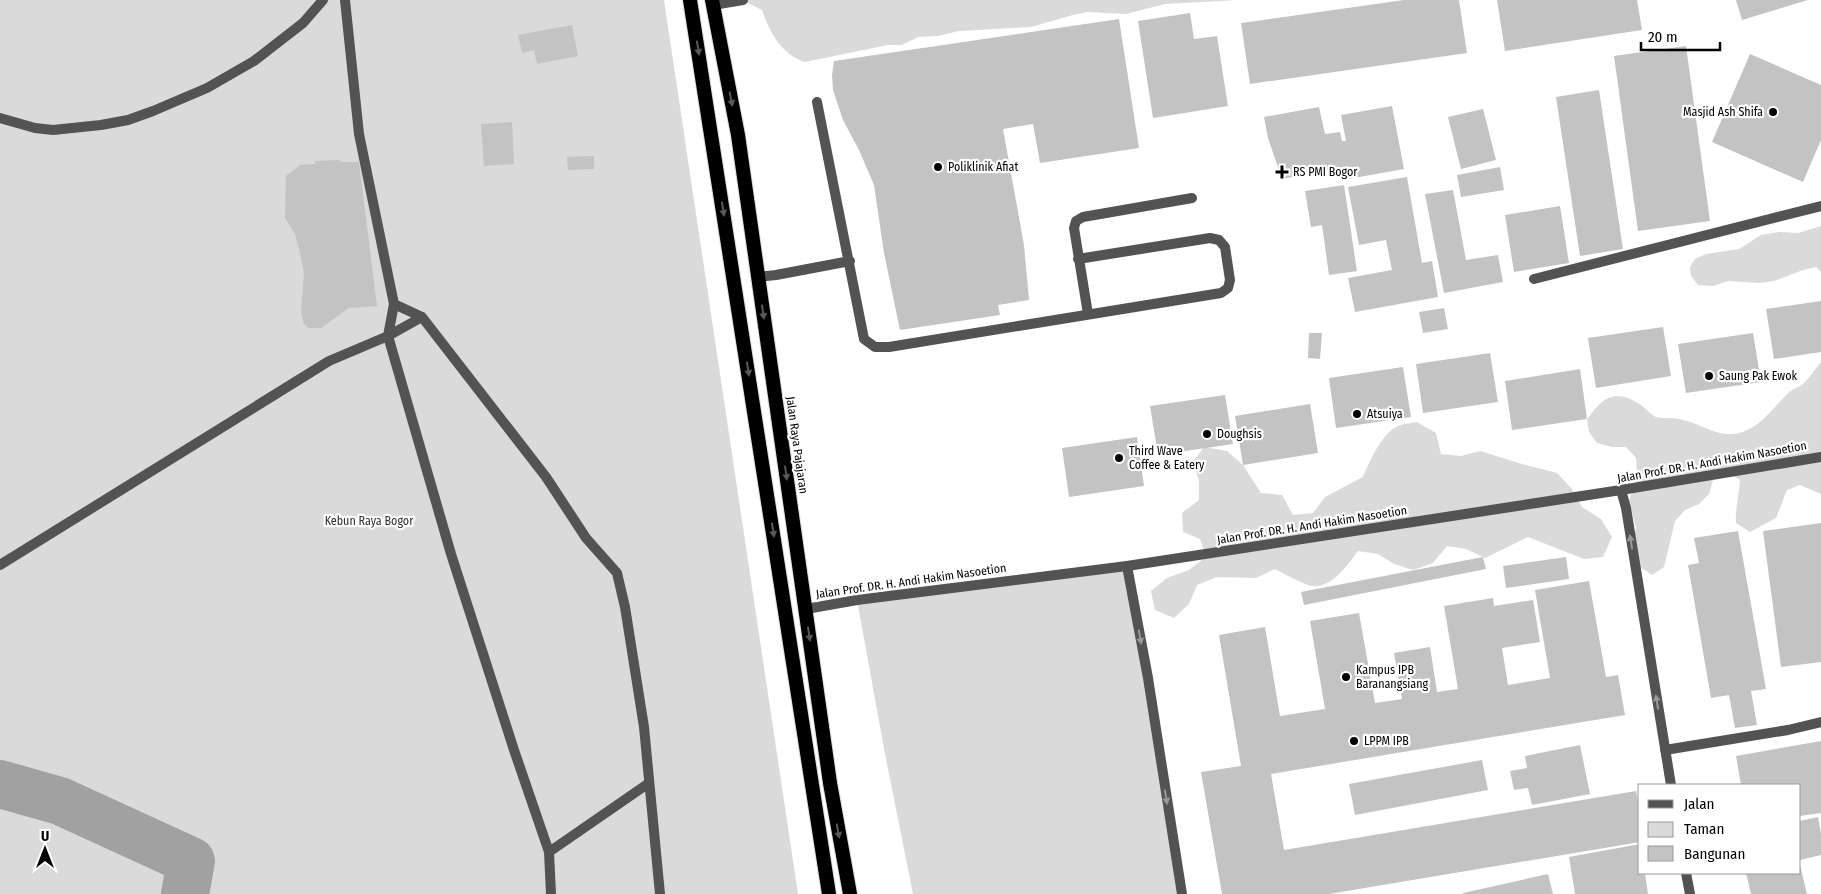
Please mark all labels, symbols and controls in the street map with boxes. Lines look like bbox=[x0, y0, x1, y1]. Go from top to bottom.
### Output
scale bar bbox=[1641, 20, 1720, 52]
text: 20 m bbox=[1648, 28, 1678, 46]
one-way arrow bbox=[694, 41, 702, 57]
one-way arrow bbox=[728, 92, 736, 108]
place label: Masjid Ash Shifa bbox=[1683, 105, 1763, 119]
marker: Masjid Ash Shifa bbox=[1767, 106, 1779, 118]
place label: Poliklinik Afiat bbox=[948, 160, 1018, 174]
marker: Poliklinik Afiat bbox=[932, 161, 944, 173]
marker: RS PMI Bogor bbox=[1275, 165, 1289, 179]
place label: RS PMI Bogor bbox=[1293, 165, 1358, 179]
one-way arrow bbox=[719, 201, 727, 217]
one-way arrow bbox=[759, 304, 767, 320]
one-way arrow bbox=[744, 362, 752, 378]
place label: Saung Pak Ewok bbox=[1719, 369, 1798, 383]
marker: Saung Pak Ewok bbox=[1703, 370, 1715, 382]
street label: Jalan Raya Pajajaran bbox=[783, 395, 811, 495]
place label: Atsuiya bbox=[1367, 407, 1403, 421]
marker: Atsuiya bbox=[1351, 408, 1363, 420]
place label: Doughsis bbox=[1217, 427, 1262, 441]
marker: Doughsis bbox=[1201, 428, 1213, 440]
street label: Jalan Prof. DR. H. Andi Hakim Nasoetion bbox=[1616, 438, 1808, 486]
place label: Third Wave Coffee & Eatery bbox=[1129, 444, 1205, 472]
marker: Third Wave Coffee & Eatery bbox=[1113, 452, 1125, 464]
one-way arrow bbox=[782, 465, 790, 481]
street label: Jalan Prof. DR. H. Andi Hakim Nasoetion bbox=[1216, 503, 1408, 547]
park label: Kebun Raya Bogor bbox=[325, 514, 414, 528]
one-way arrow bbox=[769, 522, 777, 538]
one-way arrow bbox=[1627, 533, 1635, 549]
street label: Jalan Prof. DR. H. Andi Hakim Nasoetion bbox=[815, 561, 1007, 601]
one-way arrow bbox=[805, 626, 813, 642]
one-way arrow bbox=[1137, 629, 1145, 645]
place label: Kampus IPB Baranangsiang bbox=[1356, 663, 1429, 691]
marker: Kampus IPB Baranangsiang bbox=[1340, 671, 1352, 683]
one-way arrow bbox=[1653, 694, 1661, 710]
place label: LPPM IPB bbox=[1364, 734, 1409, 748]
marker: LPPM IPB bbox=[1348, 735, 1360, 747]
legend bbox=[1638, 784, 1801, 874]
one-way arrow bbox=[1163, 790, 1171, 806]
text: Jalan bbox=[1684, 795, 1714, 813]
text: Taman bbox=[1684, 820, 1724, 838]
one-way arrow bbox=[835, 823, 843, 839]
north arrow bbox=[20, 824, 70, 874]
text: U bbox=[41, 828, 49, 845]
text: Bangunan bbox=[1684, 845, 1745, 863]

